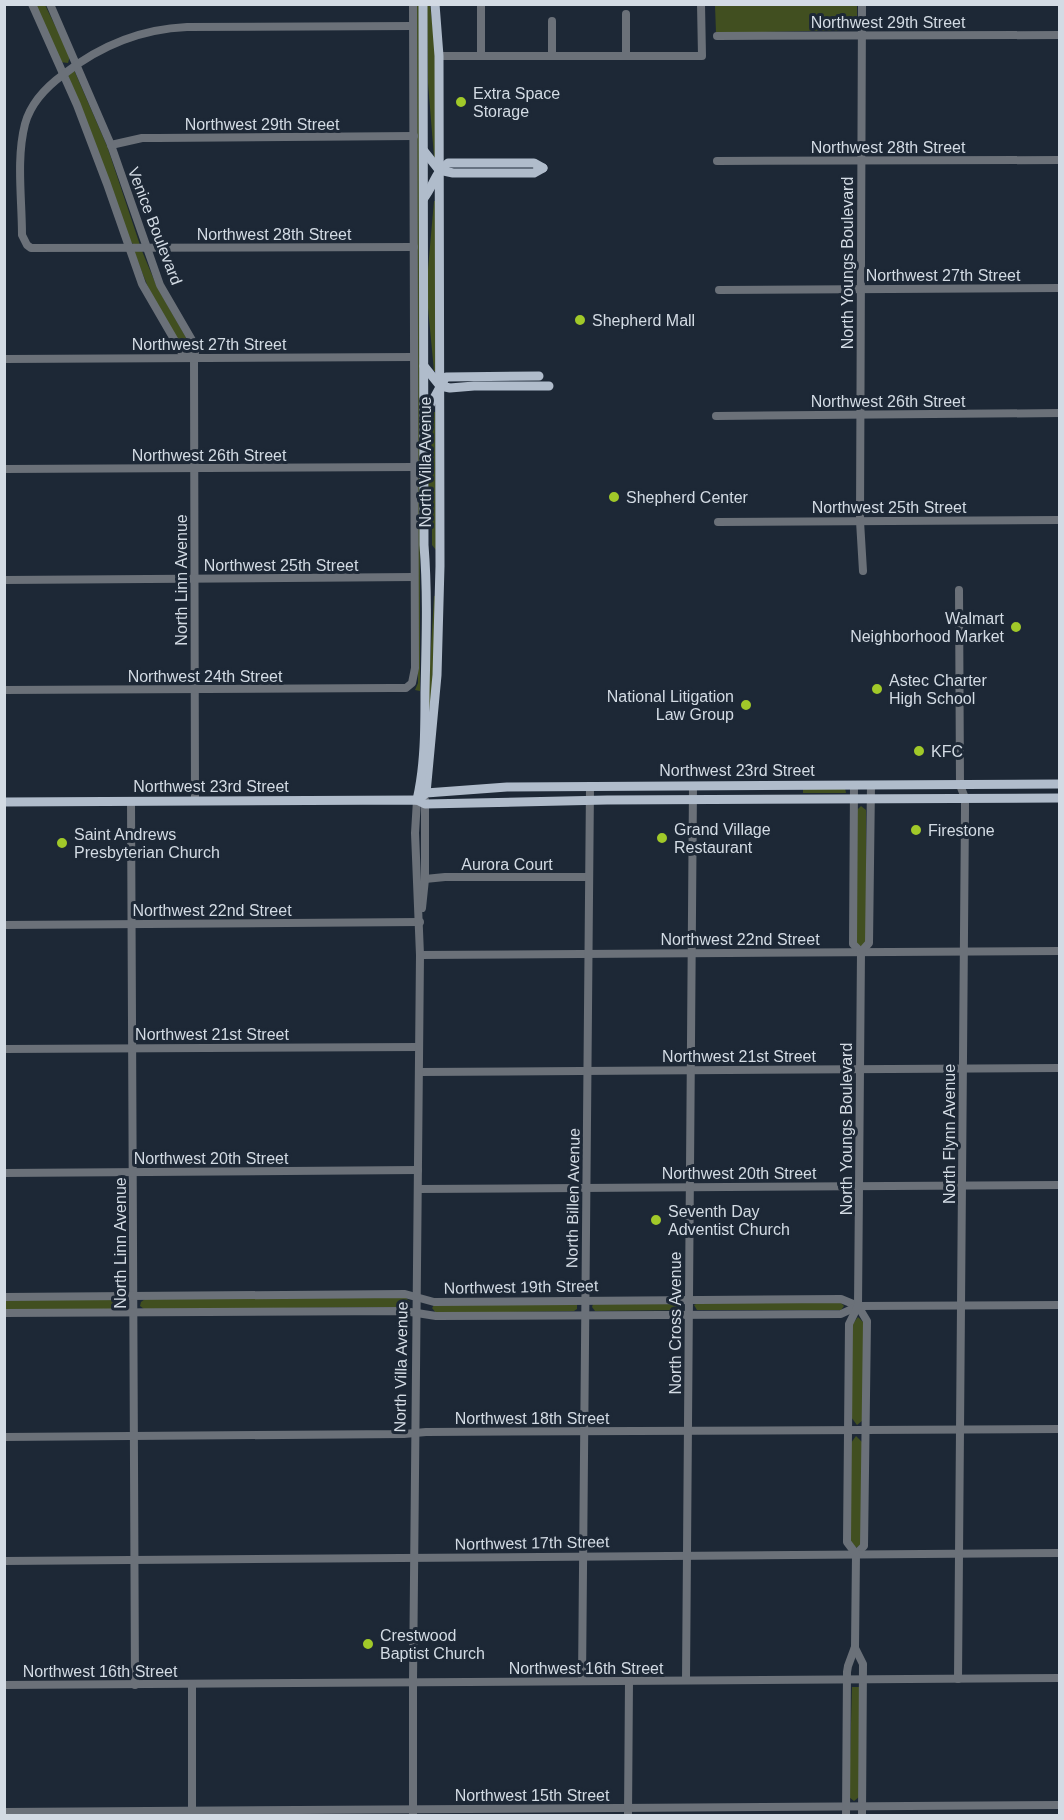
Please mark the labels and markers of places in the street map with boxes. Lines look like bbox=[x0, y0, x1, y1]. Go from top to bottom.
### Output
place label: Extra Space Storage bbox=[473, 85, 560, 120]
marker: Extra Space Storage bbox=[454, 95, 468, 109]
place label: Shepherd Mall bbox=[592, 312, 695, 329]
marker: Shepherd Mall bbox=[573, 313, 587, 327]
place label: Shepherd Center bbox=[626, 489, 749, 506]
marker: Shepherd Center bbox=[607, 490, 621, 504]
place label: Walmart Neighborhood Market bbox=[850, 610, 1005, 645]
marker: Walmart Neighborhood Market bbox=[1009, 620, 1023, 634]
place label: Astec Charter High School bbox=[889, 672, 987, 707]
marker: Astec Charter High School bbox=[870, 682, 884, 696]
place label: National Litigation Law Group bbox=[607, 688, 734, 723]
marker: National Litigation Law Group bbox=[739, 698, 753, 712]
place label: KFC bbox=[931, 743, 963, 760]
marker: KFC bbox=[912, 744, 926, 758]
place label: Grand Village Restaurant bbox=[674, 821, 771, 856]
place label: Firestone bbox=[928, 822, 995, 839]
marker: Firestone bbox=[909, 823, 923, 837]
place label: Saint Andrews Presbyterian Church bbox=[74, 826, 220, 861]
marker: Grand Village Restaurant bbox=[655, 831, 669, 845]
marker: Saint Andrews Presbyterian Church bbox=[55, 836, 69, 850]
place label: Seventh Day Adventist Church bbox=[668, 1203, 790, 1238]
marker: Seventh Day Adventist Church bbox=[649, 1213, 663, 1227]
place label: Crestwood Baptist Church bbox=[380, 1627, 485, 1662]
marker: Crestwood Baptist Church bbox=[361, 1637, 375, 1651]

